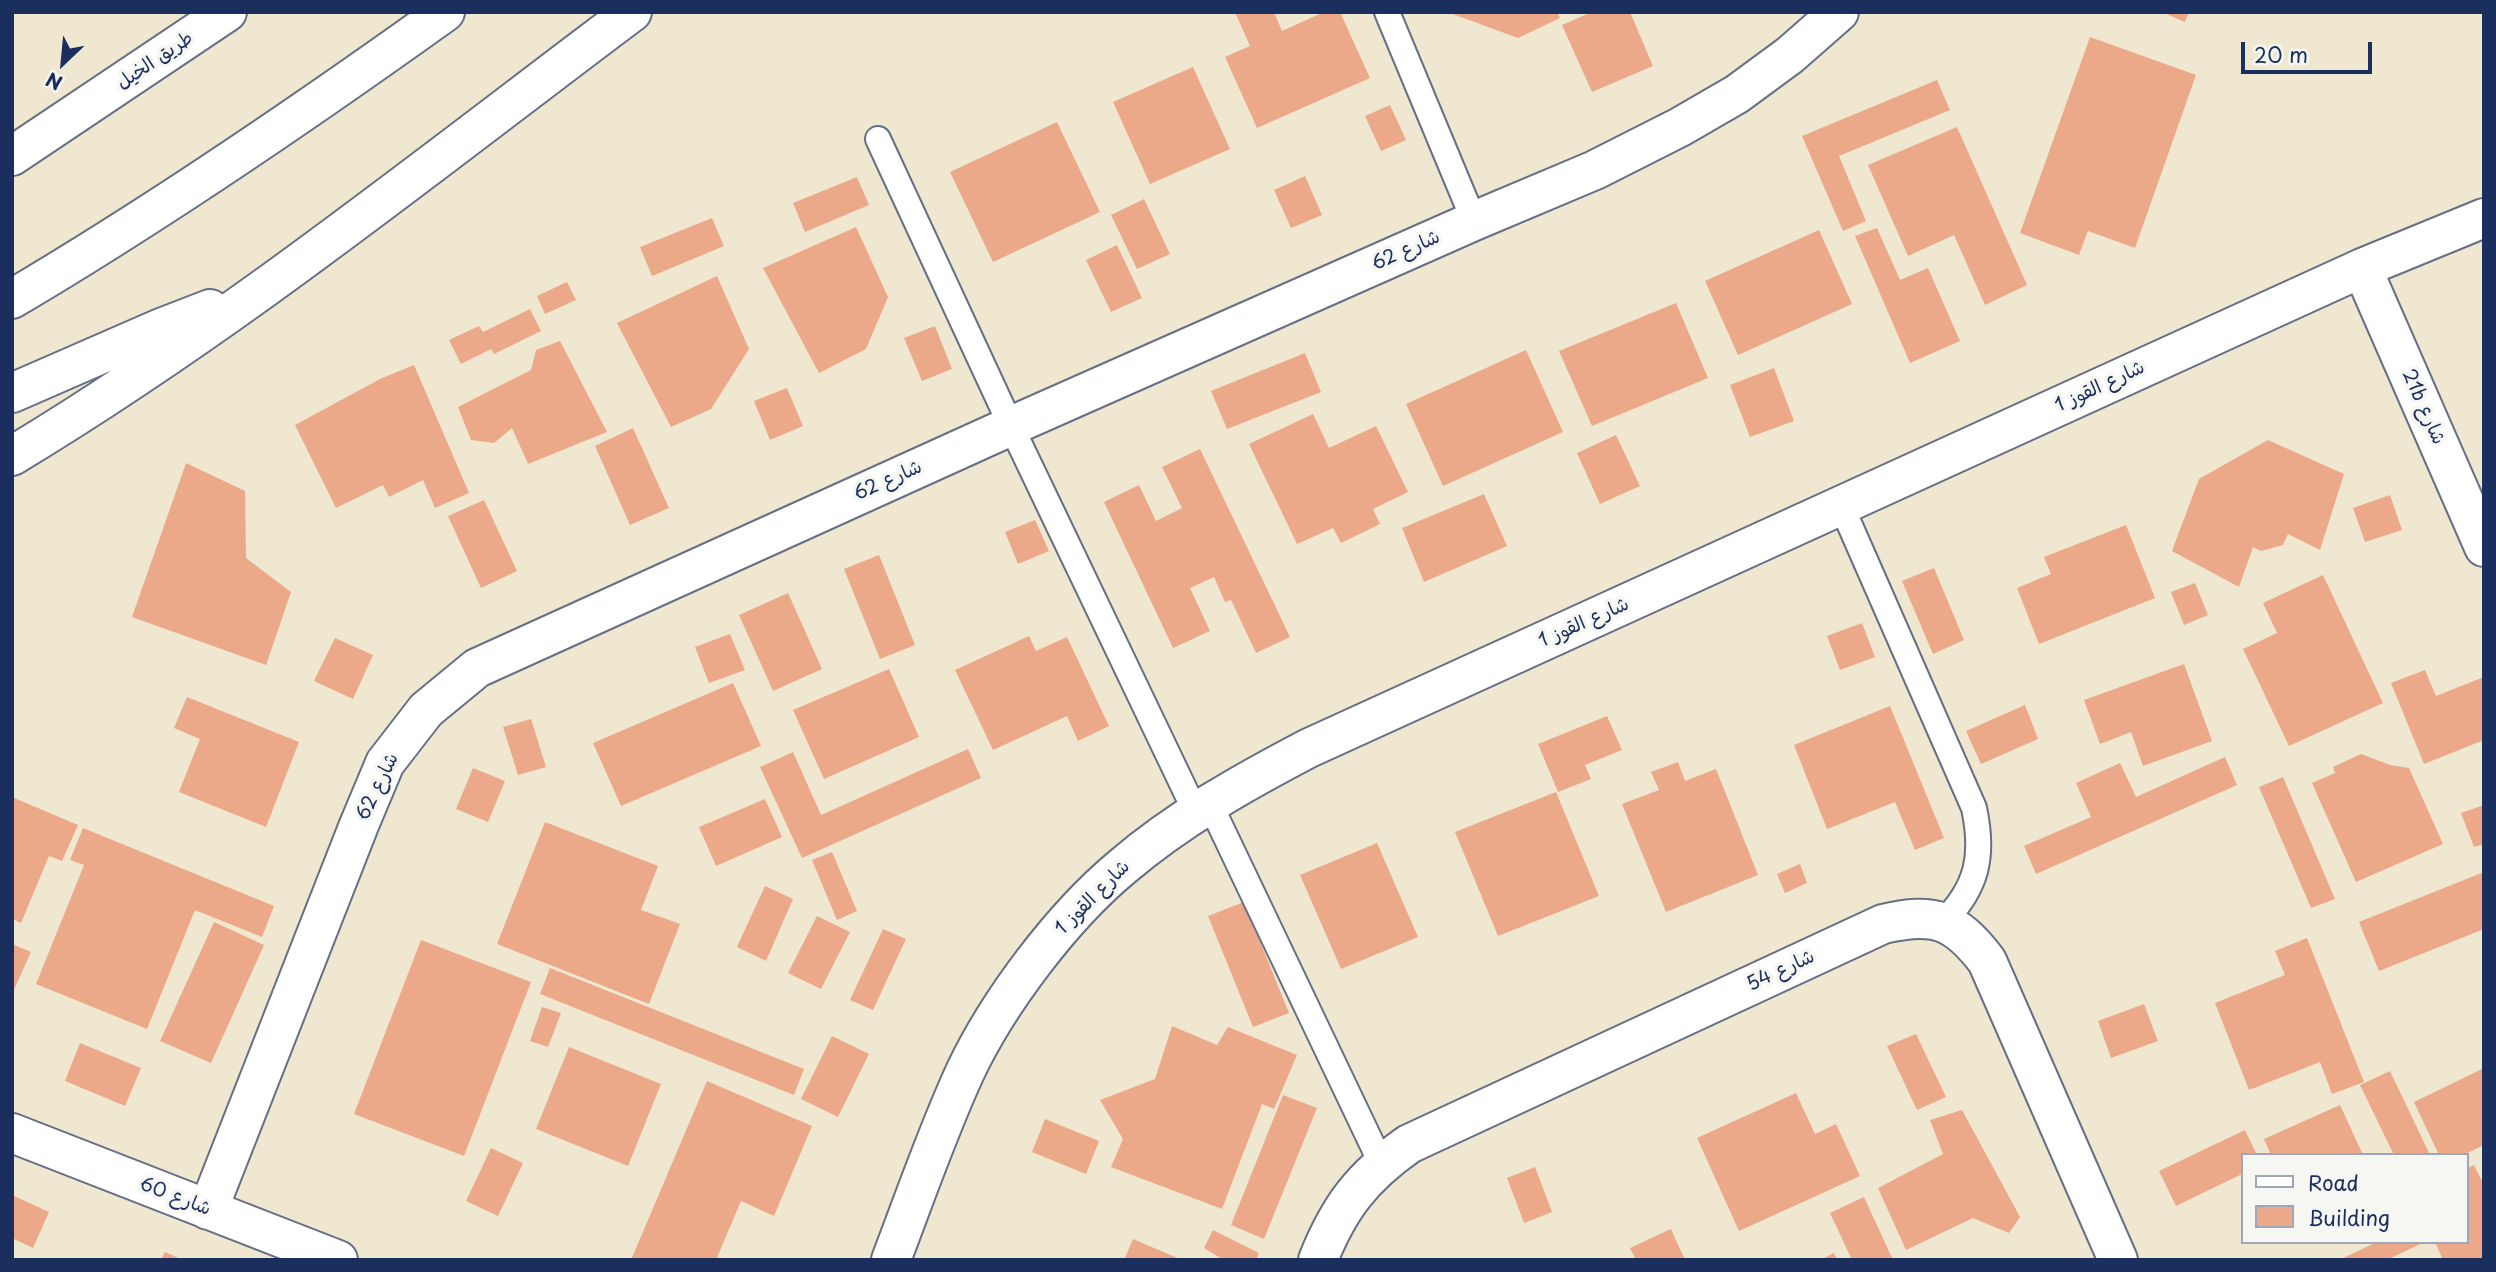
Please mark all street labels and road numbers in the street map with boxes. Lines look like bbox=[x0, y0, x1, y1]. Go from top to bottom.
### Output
street label: طريق الخيل bbox=[112, 27, 198, 95]
street label: شارع 62 bbox=[1368, 226, 1444, 276]
street label: شارع القوز 1 bbox=[2052, 356, 2148, 418]
street label: 21b شارع bbox=[2396, 366, 2450, 448]
street label: شارع 62 bbox=[850, 456, 926, 506]
street label: شارع القوز 1 bbox=[1535, 593, 1633, 653]
street label: شارع 62 bbox=[352, 750, 404, 824]
street label: شارع القوز 1 bbox=[1051, 856, 1135, 940]
street label: شارع 54 bbox=[1744, 945, 1818, 997]
street label: شارع 60 bbox=[136, 1173, 214, 1221]

